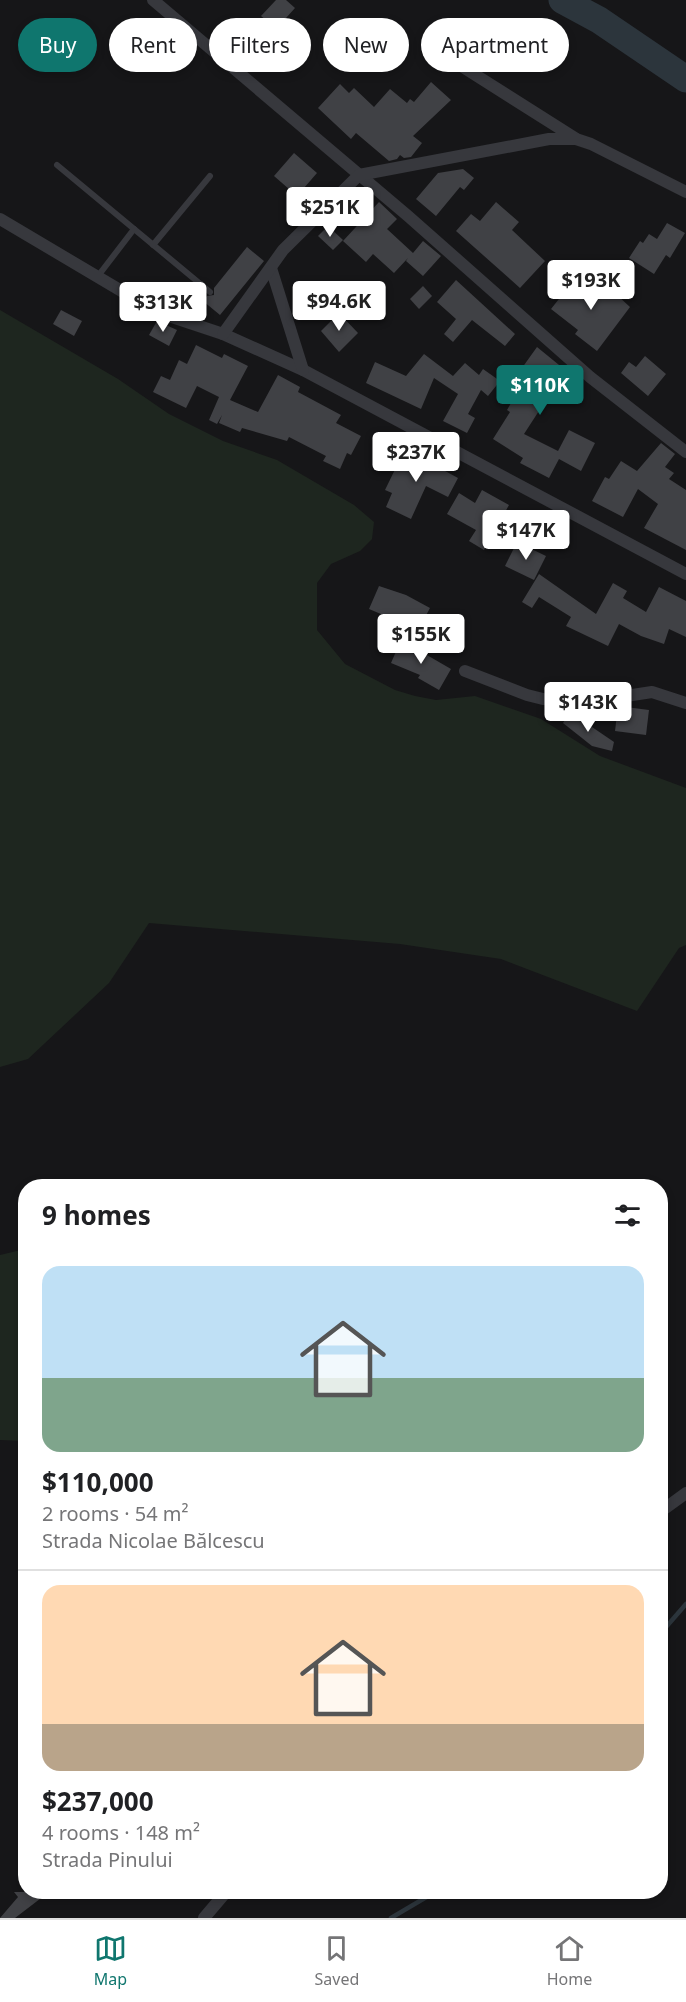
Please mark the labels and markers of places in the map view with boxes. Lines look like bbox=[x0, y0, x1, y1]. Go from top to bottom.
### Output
pin: $251K bbox=[288, 187, 372, 238]
pin: $193K bbox=[549, 260, 633, 311]
pin: $94.6K bbox=[290, 281, 388, 332]
pin: $313K bbox=[121, 282, 205, 333]
pin: $110K bbox=[498, 365, 582, 416]
pin: $237K bbox=[374, 432, 458, 483]
pin: $147K bbox=[484, 510, 568, 561]
pin: $155K bbox=[379, 614, 463, 665]
pin: $143K bbox=[546, 682, 630, 733]

